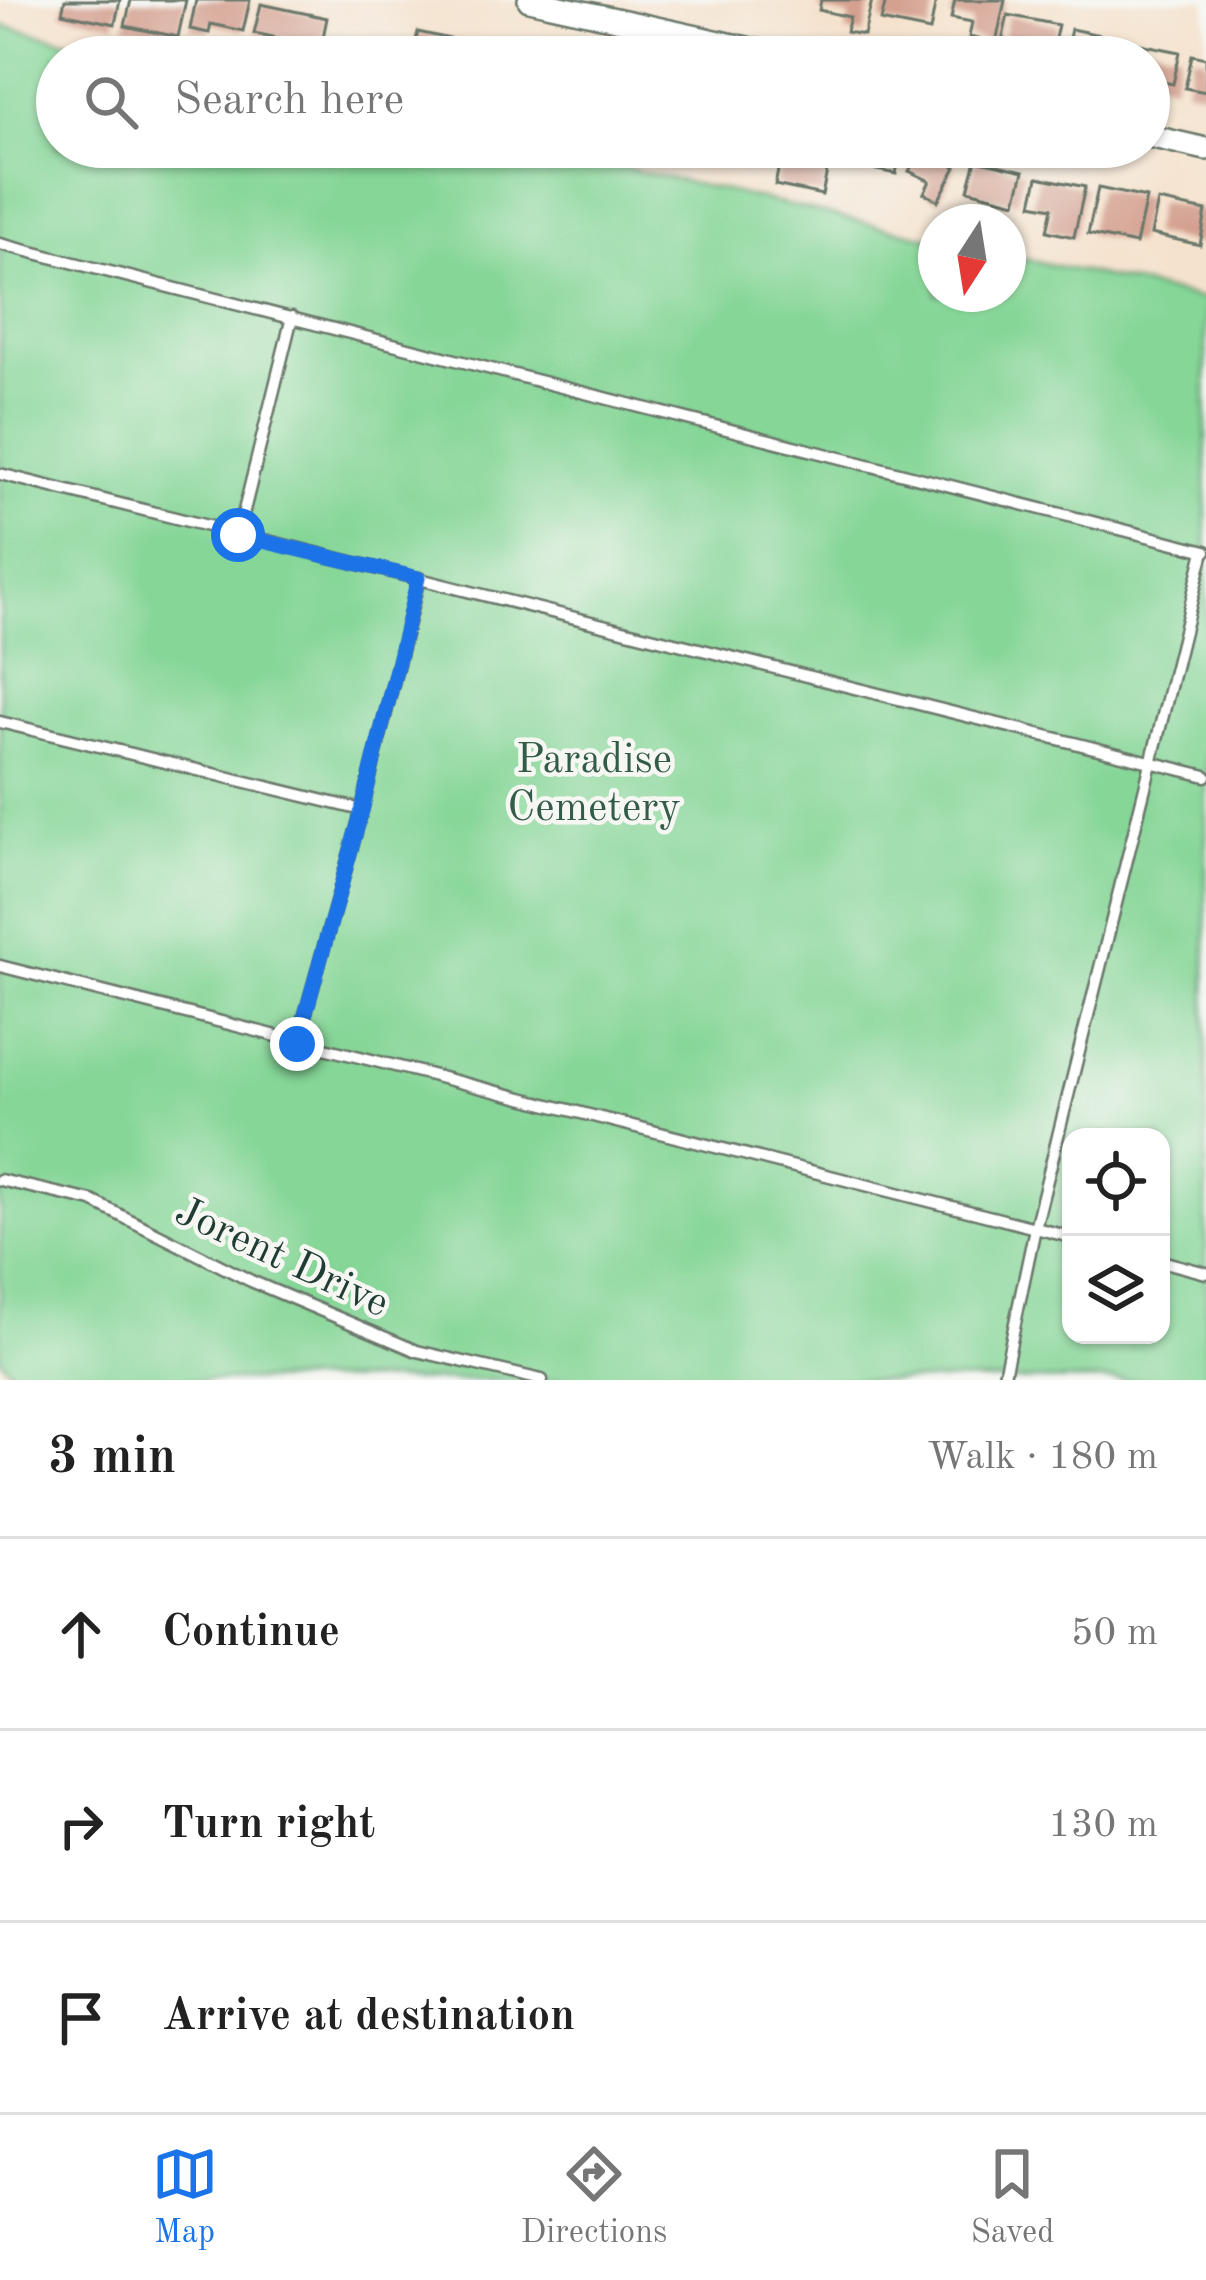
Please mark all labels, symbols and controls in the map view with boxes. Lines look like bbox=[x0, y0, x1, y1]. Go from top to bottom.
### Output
search box bbox=[36, 36, 1170, 168]
icon: search bbox=[78, 69, 144, 135]
text: Search here bbox=[174, 79, 404, 124]
north arrow bbox=[918, 204, 1026, 312]
route start bbox=[211, 508, 265, 562]
park label: Paradise Cemetery bbox=[507, 740, 681, 830]
route end bbox=[270, 1017, 324, 1071]
map controls bbox=[1062, 1128, 1170, 1344]
button: locate bbox=[1062, 1128, 1170, 1236]
street label: Jorent Drive bbox=[168, 1191, 394, 1326]
button: layers bbox=[1062, 1236, 1170, 1344]
text: 3 min bbox=[48, 1433, 176, 1484]
text: Walk · 180 m bbox=[927, 1438, 1158, 1477]
icon: ahead bbox=[48, 1601, 114, 1667]
text: Continue bbox=[162, 1611, 340, 1656]
text: 50 m bbox=[1071, 1614, 1158, 1653]
icon: right bbox=[48, 1793, 114, 1859]
text: Turn right bbox=[162, 1803, 375, 1848]
text: 130 m bbox=[1048, 1806, 1158, 1845]
icon: arrive bbox=[48, 1985, 114, 2051]
text: Arrive at destination bbox=[162, 1995, 575, 2040]
tab: Map bbox=[152, 2141, 218, 2254]
tab: Directions bbox=[521, 2141, 667, 2254]
tab: Saved bbox=[970, 2141, 1054, 2254]

